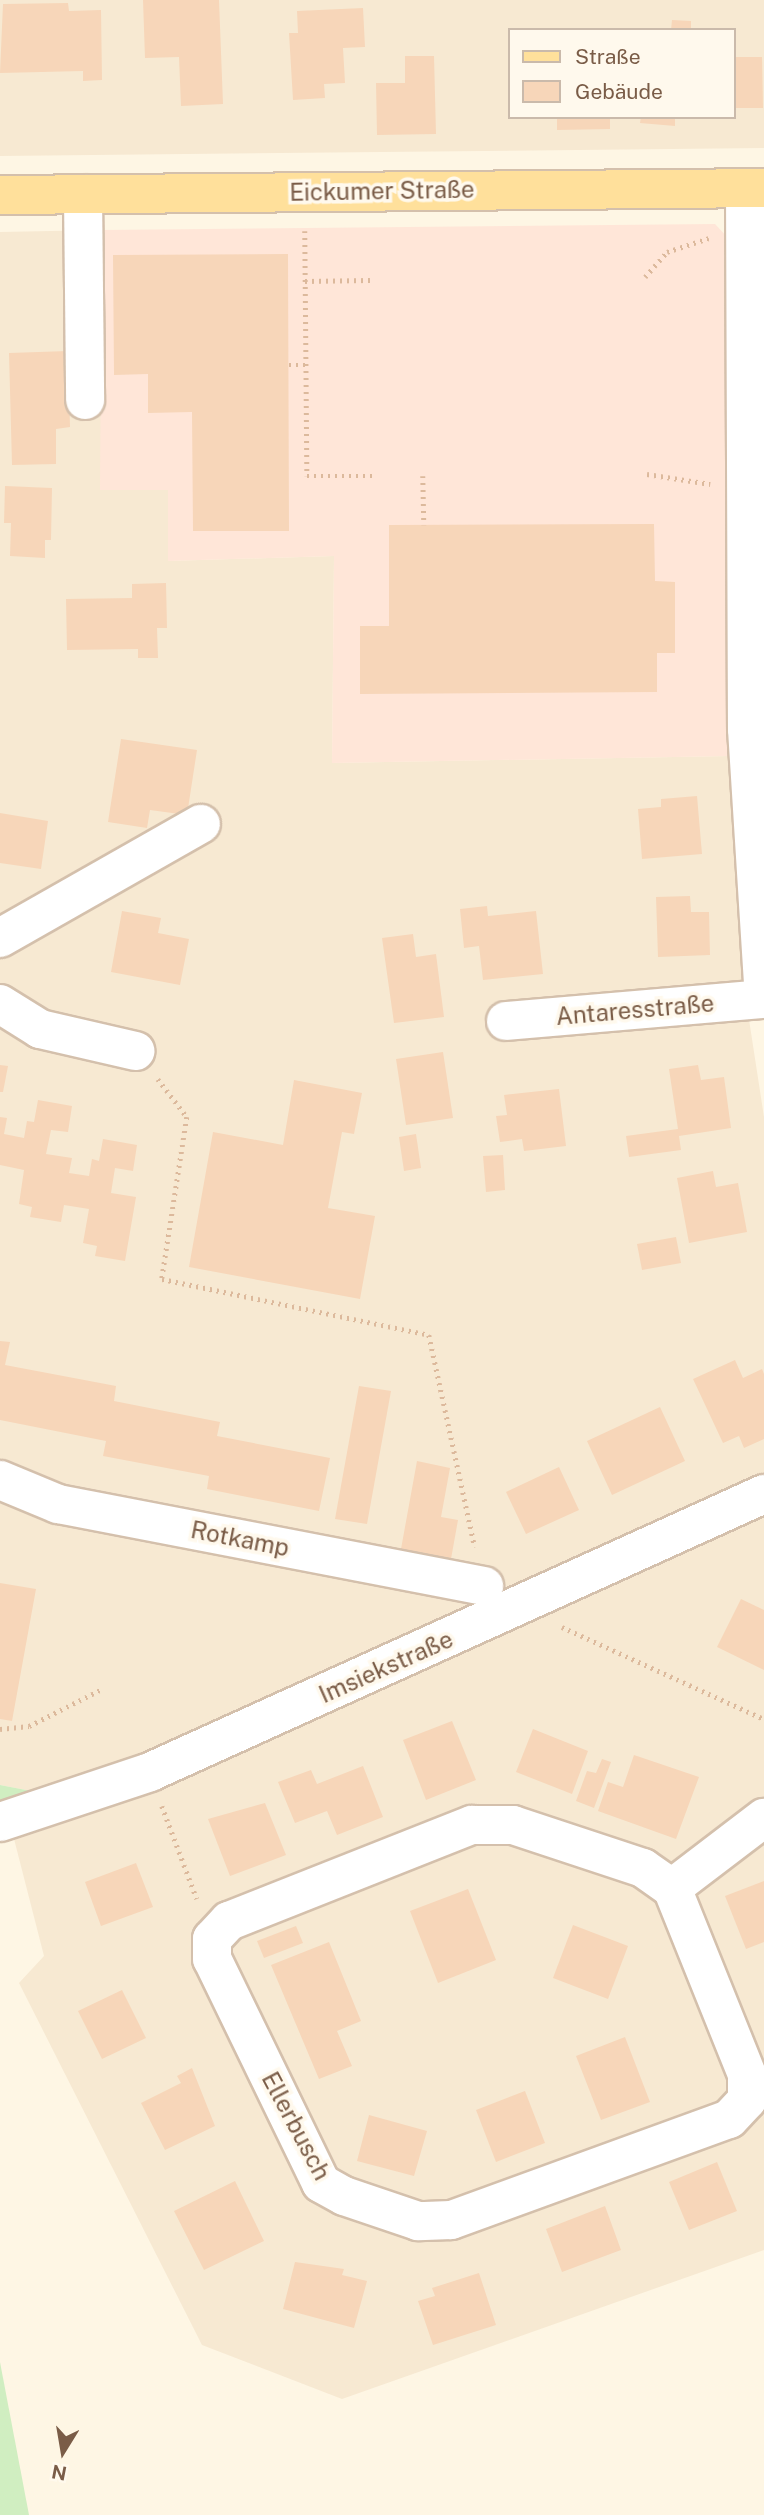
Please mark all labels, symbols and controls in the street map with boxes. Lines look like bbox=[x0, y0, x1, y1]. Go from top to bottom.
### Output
legend bbox=[508, 28, 736, 119]
text: Straße bbox=[575, 44, 641, 69]
text: Gebäude bbox=[575, 79, 663, 104]
street label: Eickumer Straße bbox=[289, 175, 475, 207]
street label: Antaresstraße bbox=[555, 989, 715, 1031]
street label: Rotkamp bbox=[188, 1515, 292, 1563]
street label: Imsiekstraße bbox=[315, 1625, 457, 1709]
street label: Ellerbusch bbox=[256, 2067, 336, 2185]
north arrow bbox=[28, 2417, 98, 2487]
text: N bbox=[50, 2460, 68, 2485]

